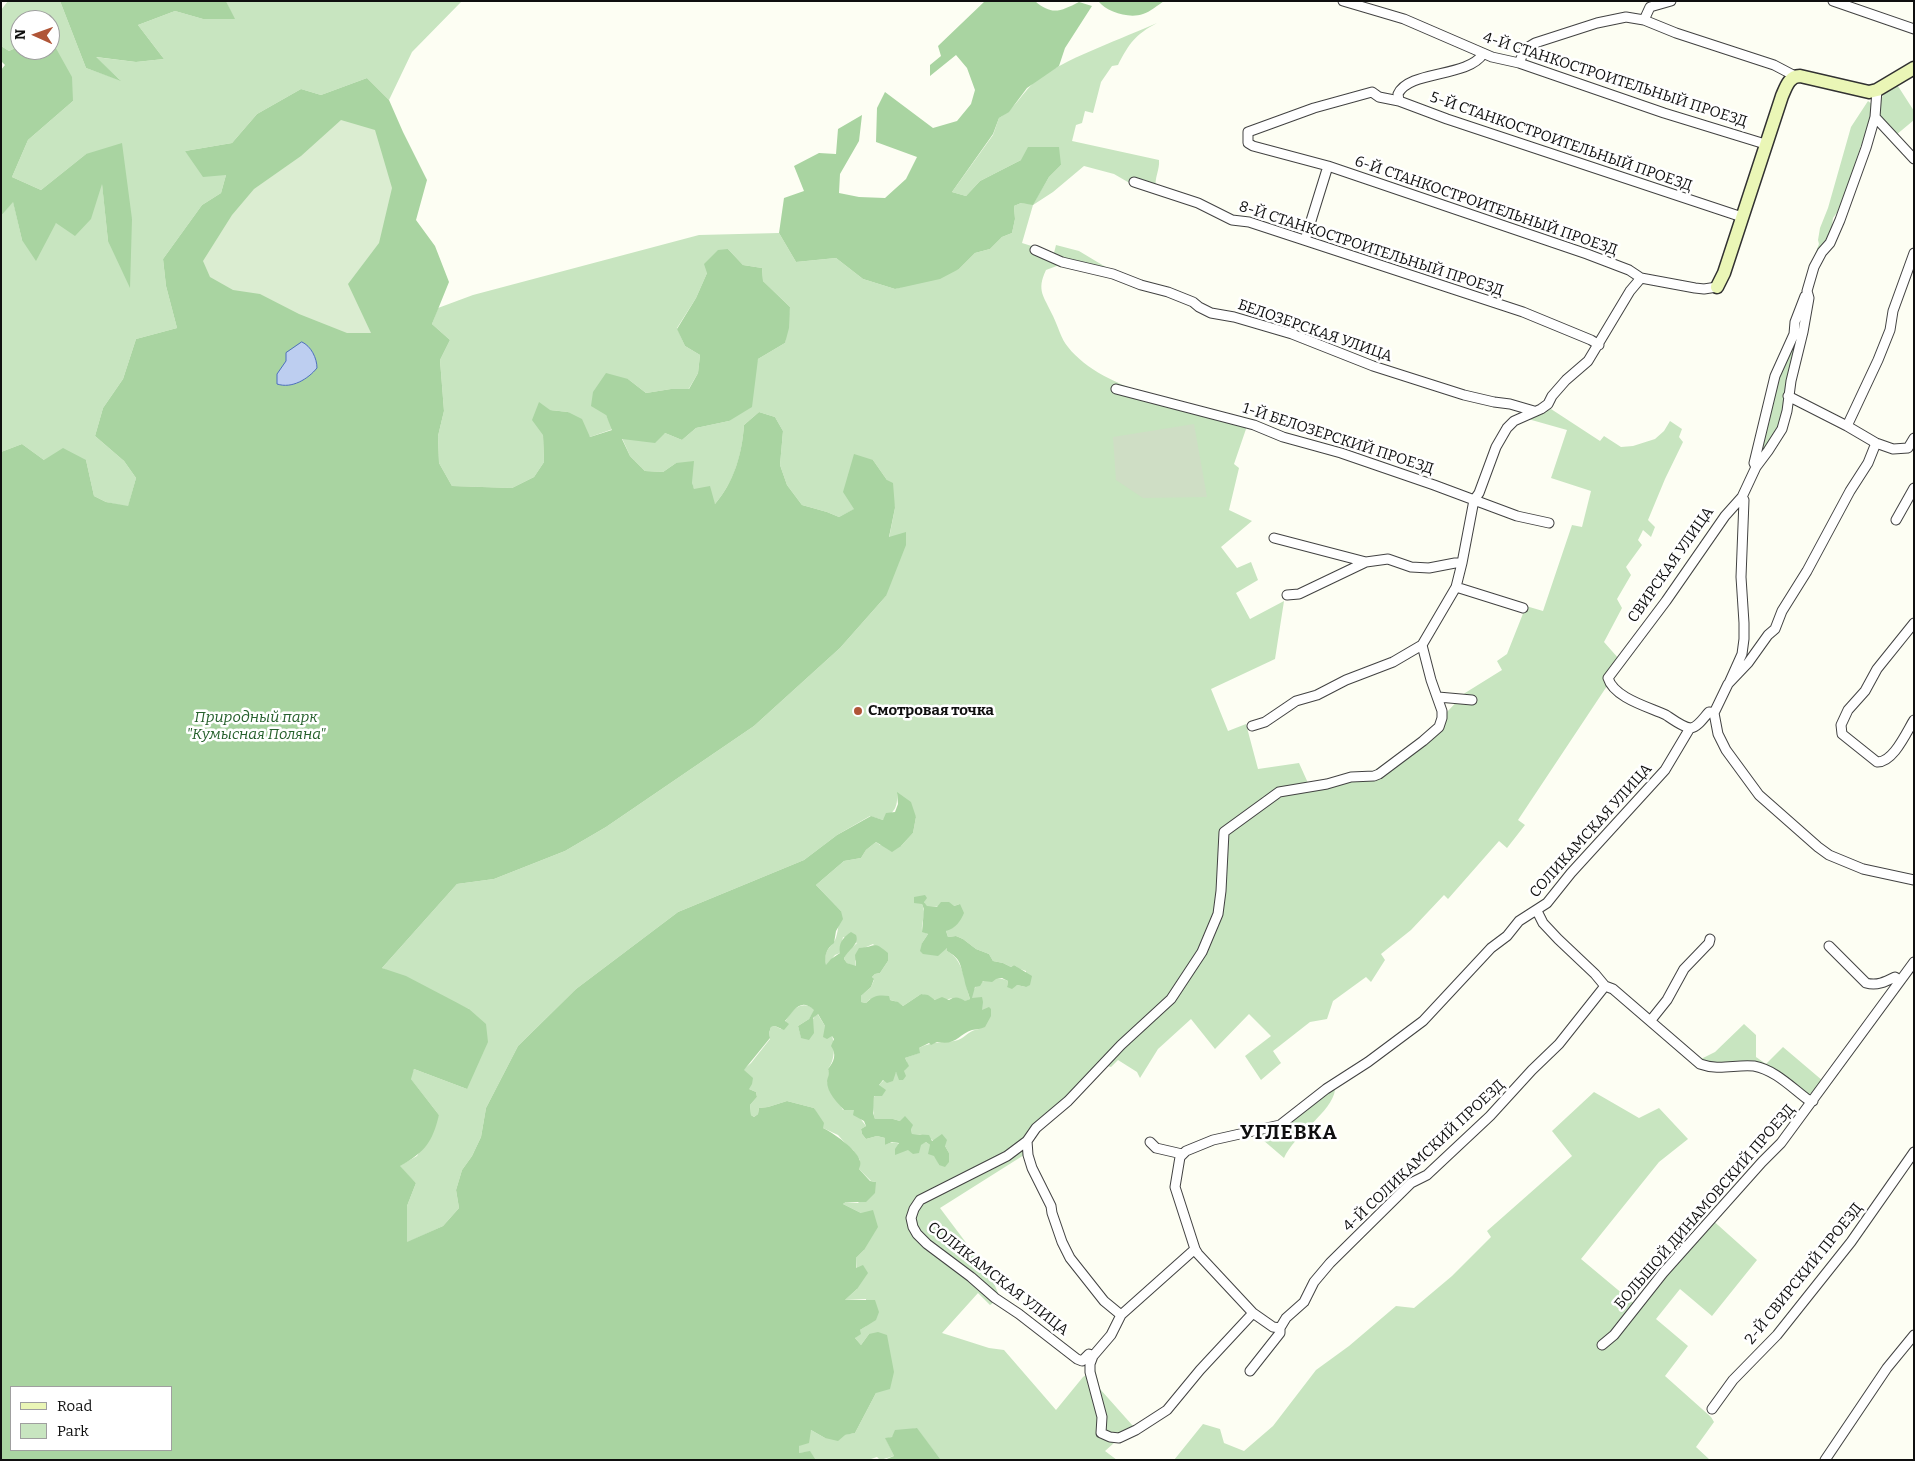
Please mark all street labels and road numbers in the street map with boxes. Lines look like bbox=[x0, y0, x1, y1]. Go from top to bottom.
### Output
street label: 4-Й СТАНКОСТРОИТЕЛЬНЫЙ ПРОЕЗД bbox=[1481, 29, 1749, 131]
street label: 5-Й СТАНКОСТРОИТЕЛЬНЫЙ ПРОЕЗД bbox=[1428, 89, 1694, 195]
street label: 6-Й СТАНКОСТРОИТЕЛЬНЫЙ ПРОЕЗД bbox=[1352, 152, 1620, 260]
street label: 8-Й СТАНКОСТРОИТЕЛЬНЫЙ ПРОЕЗД bbox=[1236, 198, 1506, 300]
street label: БЕЛОЗЕРСКАЯ УЛИЦА bbox=[1235, 296, 1395, 366]
street label: 1-Й БЕЛОЗЕРСКИЙ ПРОЕЗД bbox=[1240, 400, 1436, 478]
street label: СВИРСКАЯ УЛИЦА bbox=[1624, 504, 1718, 626]
street label: СОЛИКАМСКАЯ УЛИЦА bbox=[1526, 760, 1656, 902]
street label: 4-Й СОЛИКАМСКИЙ ПРОЕЗД bbox=[1340, 1076, 1508, 1236]
street label: БОЛЬШОЙ ДИНАМОВСКИЙ ПРОЕЗД bbox=[1611, 1101, 1799, 1313]
street label: 2-Й СВИРСКИЙ ПРОЕЗД bbox=[1741, 1200, 1867, 1348]
street label: СОЛИКАМСКАЯ УЛИЦА bbox=[924, 1218, 1072, 1340]

